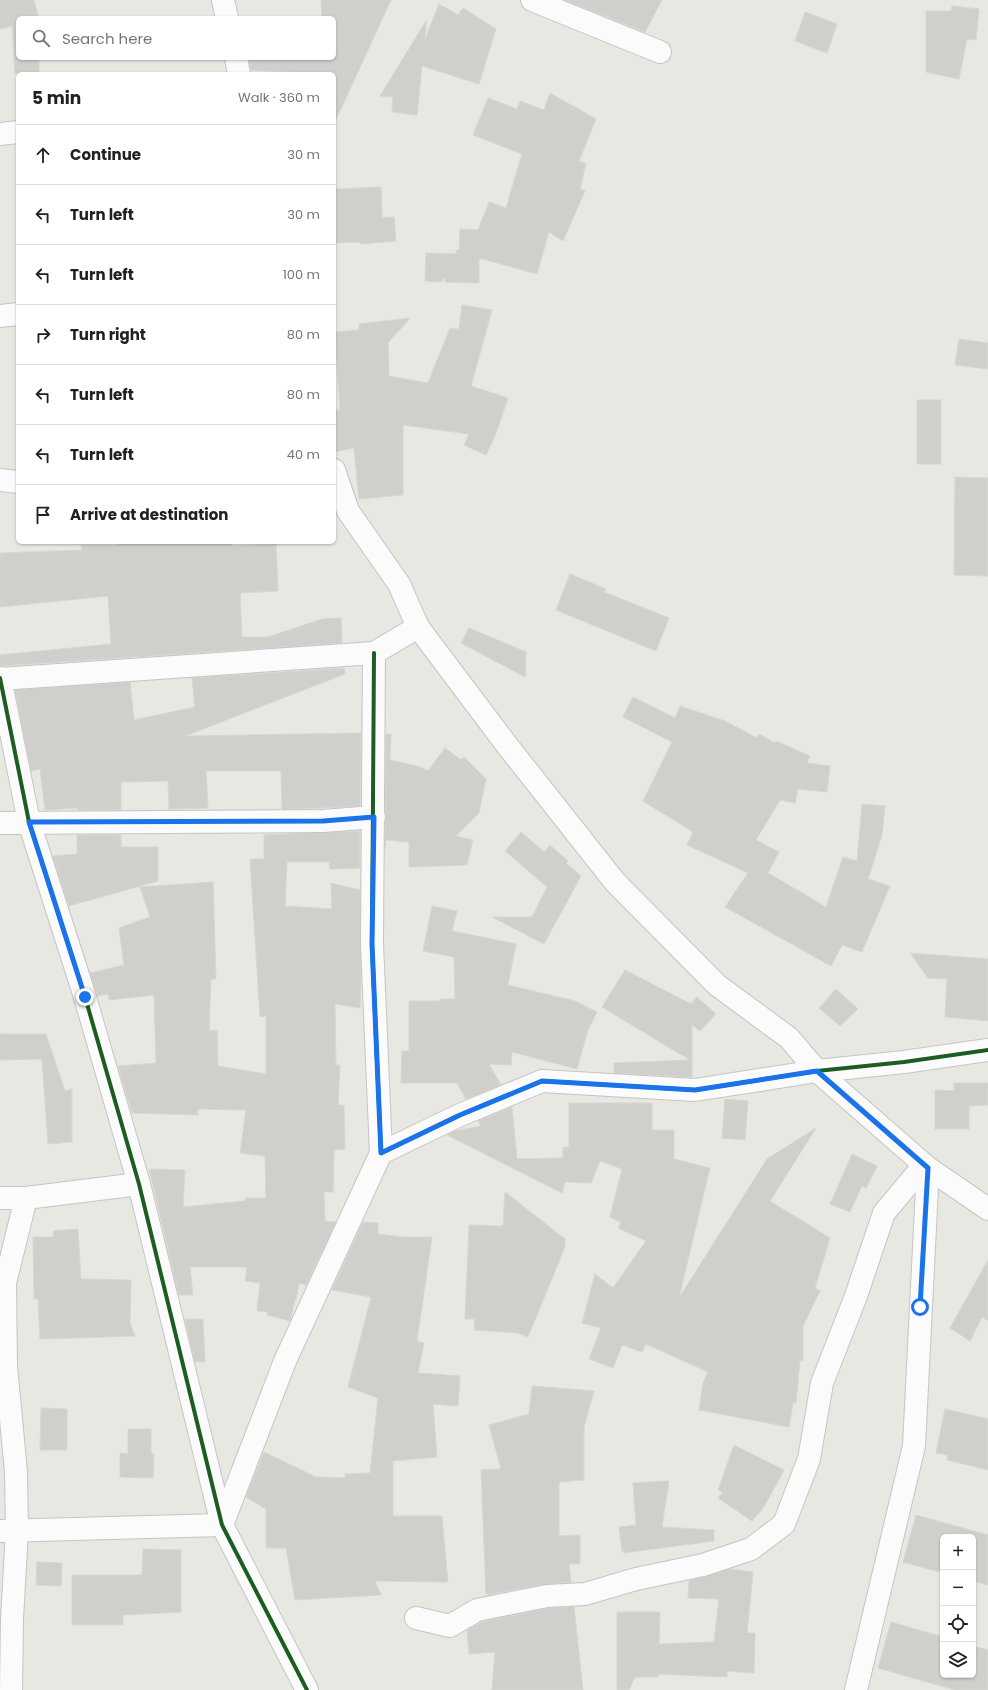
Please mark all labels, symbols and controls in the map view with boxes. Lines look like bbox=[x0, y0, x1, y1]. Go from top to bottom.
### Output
search box bbox=[16, 16, 336, 60]
icon: search bbox=[30, 27, 52, 49]
text: Search here bbox=[62, 28, 152, 49]
text: 5 min bbox=[32, 86, 81, 110]
text: Walk · 360 m bbox=[238, 88, 320, 107]
icon: ahead bbox=[32, 144, 54, 166]
text: Continue bbox=[70, 144, 141, 165]
text: 30 m bbox=[287, 145, 320, 164]
icon: left bbox=[32, 204, 54, 226]
text: Turn left bbox=[70, 204, 134, 225]
text: 30 m bbox=[287, 205, 320, 224]
icon: left bbox=[32, 264, 54, 286]
text: Turn left bbox=[70, 264, 134, 285]
text: 100 m bbox=[283, 265, 320, 284]
icon: right bbox=[32, 324, 54, 346]
text: Turn right bbox=[70, 324, 146, 345]
text: 80 m bbox=[287, 325, 320, 344]
icon: left bbox=[32, 384, 54, 406]
text: Turn left bbox=[70, 384, 134, 405]
text: 80 m bbox=[287, 385, 320, 404]
icon: left bbox=[32, 444, 54, 466]
text: Turn left bbox=[70, 444, 134, 465]
text: 40 m bbox=[287, 445, 320, 464]
icon: arrive bbox=[32, 504, 54, 526]
text: Arrive at destination bbox=[70, 504, 228, 525]
route end bbox=[76, 988, 94, 1006]
route start bbox=[911, 1298, 929, 1316]
map controls bbox=[940, 1534, 976, 1678]
button: + bbox=[940, 1534, 976, 1570]
button: − bbox=[940, 1570, 976, 1606]
button: locate bbox=[940, 1606, 976, 1642]
button: layers bbox=[940, 1642, 976, 1678]

